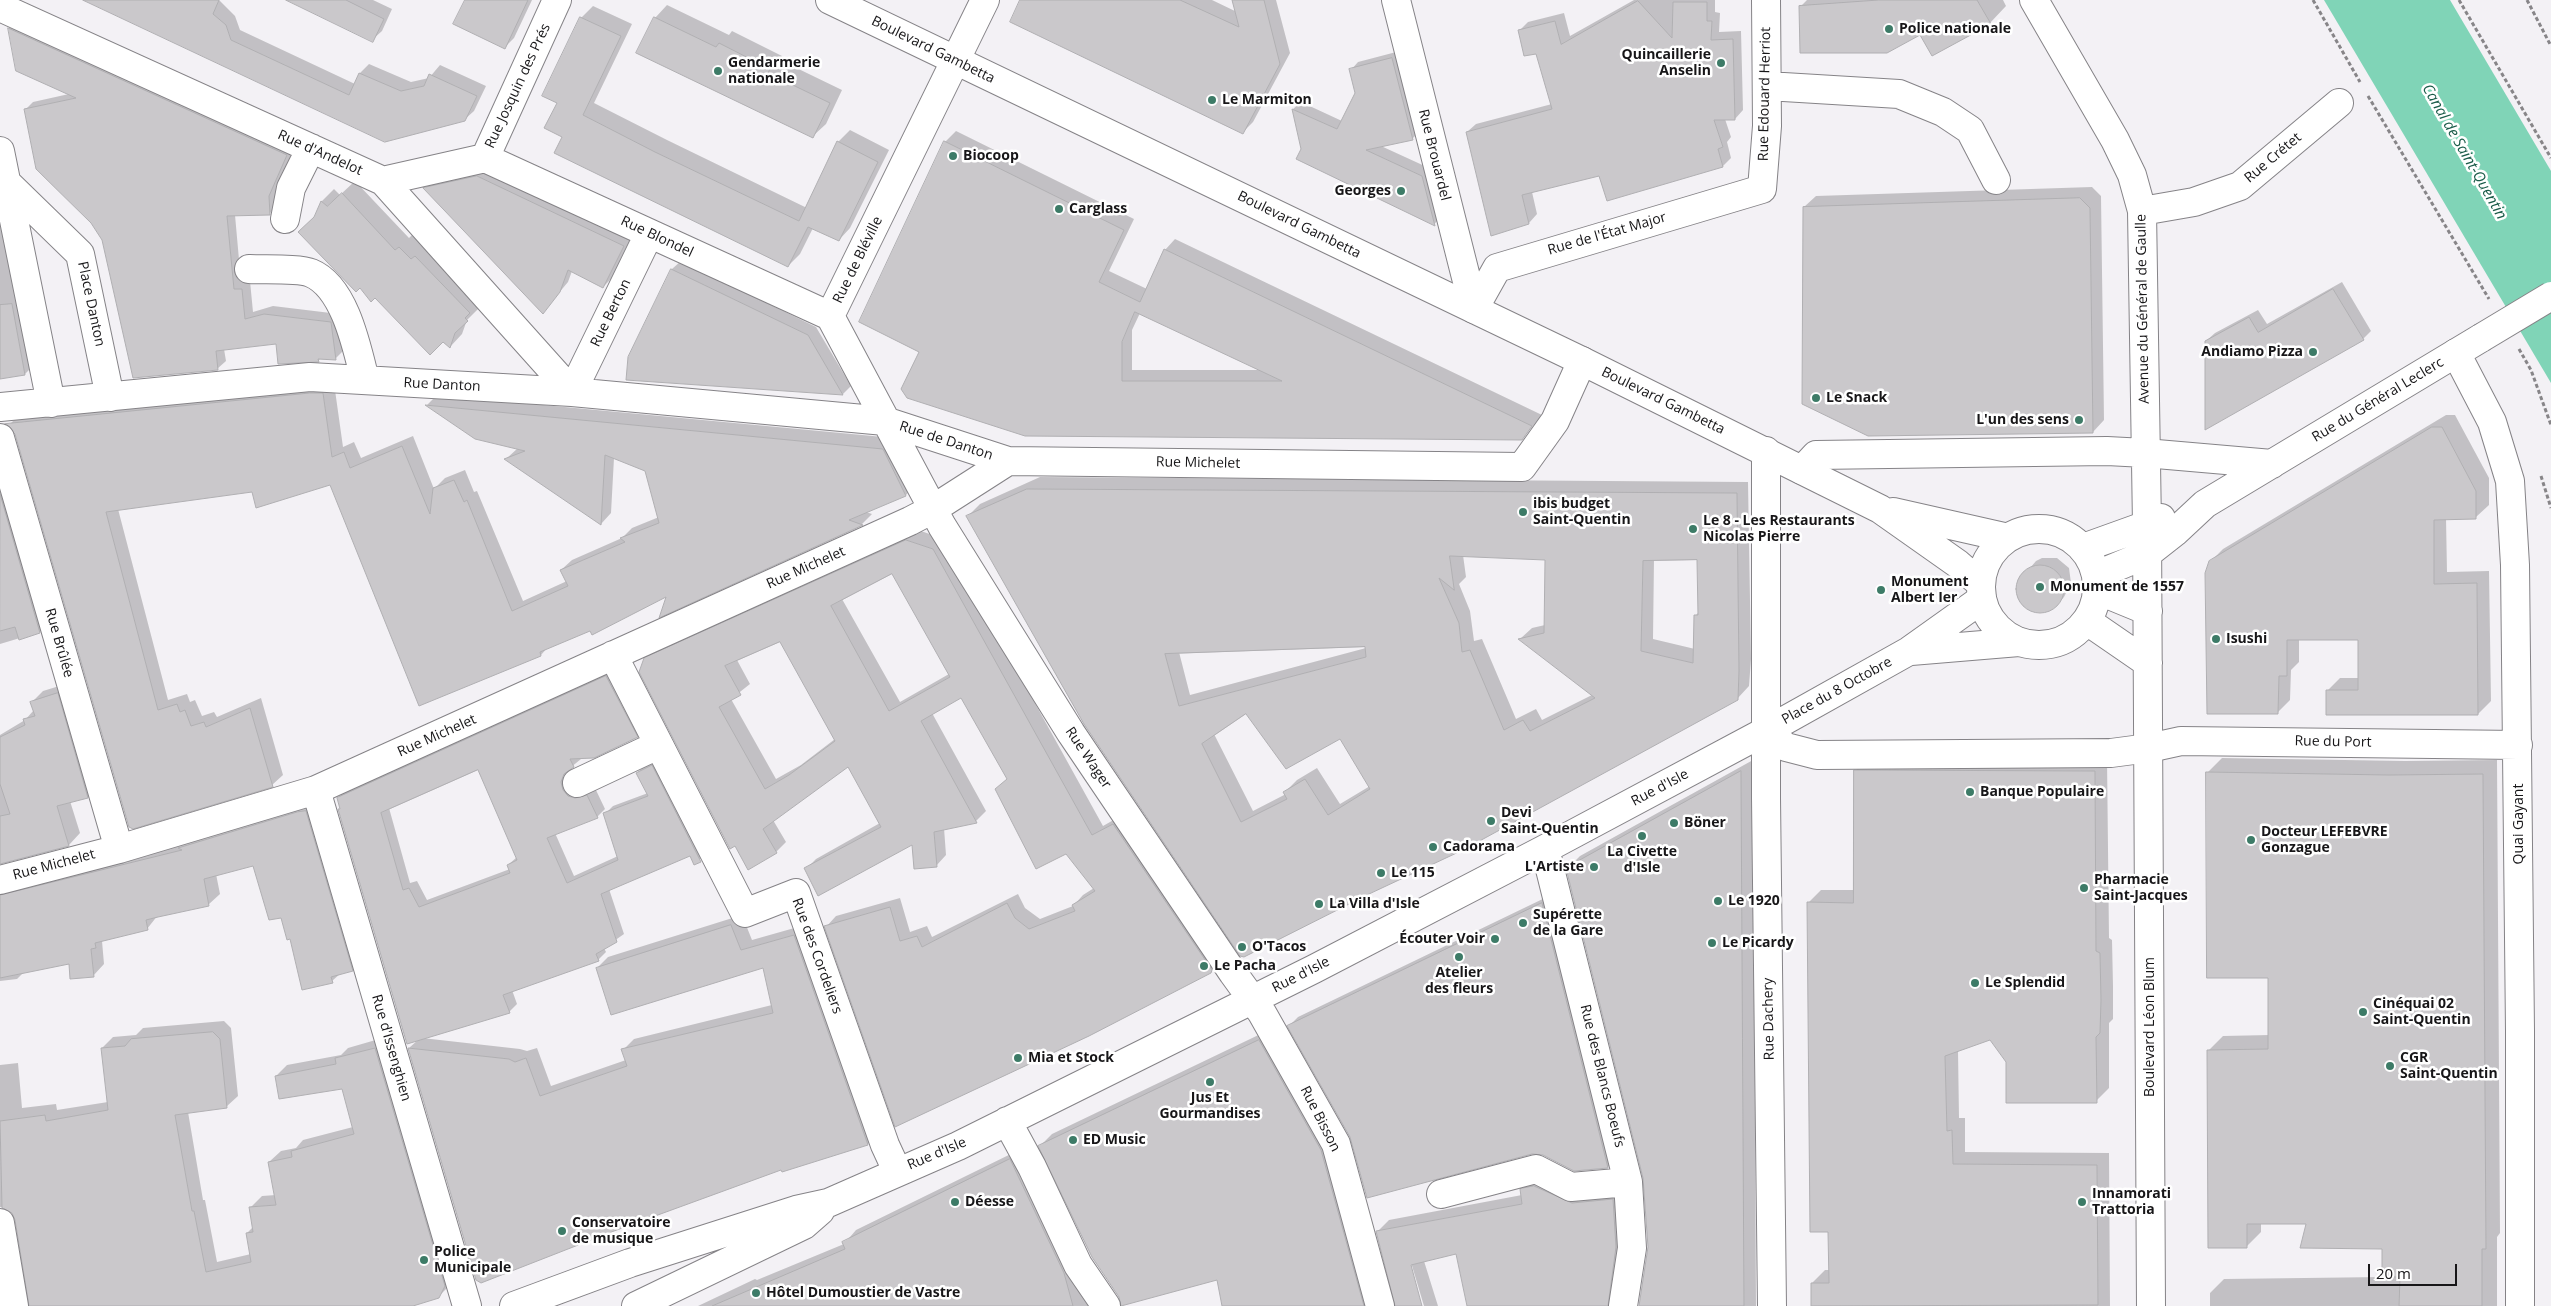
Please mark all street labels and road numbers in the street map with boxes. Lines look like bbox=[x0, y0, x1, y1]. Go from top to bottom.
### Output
street label: Boulevard Gambetta bbox=[869, 13, 997, 87]
street label: Rue Josquin des Prés bbox=[482, 21, 554, 151]
street label: Rue Edouard Herriot bbox=[1755, 27, 1775, 161]
street label: Rue Brouardel bbox=[1414, 107, 1454, 203]
street label: Rue d'Andelot bbox=[275, 127, 365, 179]
street label: Rue Crétet bbox=[2241, 129, 2305, 187]
street label: Boulevard Gambetta bbox=[1235, 188, 1363, 262]
street label: Rue de l'État Major bbox=[1546, 209, 1668, 259]
street label: Rue Blondel bbox=[618, 213, 696, 261]
street label: Rue de Bléville bbox=[830, 214, 886, 306]
street label: Avenue du Général de Gaulle bbox=[2133, 214, 2153, 404]
street label: Place Danton bbox=[74, 260, 108, 348]
street label: Rue Berton bbox=[587, 276, 635, 350]
street label: Rue du Général Leclerc bbox=[2309, 354, 2447, 446]
street label: Boulevard Gambetta bbox=[1599, 364, 1727, 438]
street label: Rue Danton bbox=[403, 375, 481, 395]
street label: Rue de Danton bbox=[897, 418, 995, 464]
street label: Rue Michelet bbox=[1156, 454, 1240, 472]
street label: Rue Michelet bbox=[764, 543, 848, 593]
street label: Rue Brûlée bbox=[41, 606, 77, 680]
street label: Place du 8 Octobre bbox=[1779, 654, 1895, 728]
street label: Rue Michelet bbox=[395, 711, 479, 761]
street label: Rue Wager bbox=[1061, 724, 1115, 792]
street label: Rue du Port bbox=[2294, 733, 2372, 751]
street label: Rue d'Isle bbox=[1629, 766, 1691, 810]
street label: Quai Gayant bbox=[2511, 784, 2527, 864]
street label: Rue Michelet bbox=[11, 846, 97, 884]
street label: Rue des Cordeliers bbox=[788, 896, 846, 1016]
street label: Rue d'Isle bbox=[1269, 953, 1333, 997]
street label: Boulevard Léon Blum bbox=[2142, 957, 2158, 1097]
street label: Rue Dachery bbox=[1760, 978, 1778, 1060]
street label: Rue d'Issenghien bbox=[368, 993, 414, 1103]
street label: Rue des Blancs Boeufs bbox=[1576, 1003, 1628, 1149]
street label: Rue Bisson bbox=[1296, 1083, 1344, 1155]
street label: Rue d'Isle bbox=[905, 1134, 969, 1174]

